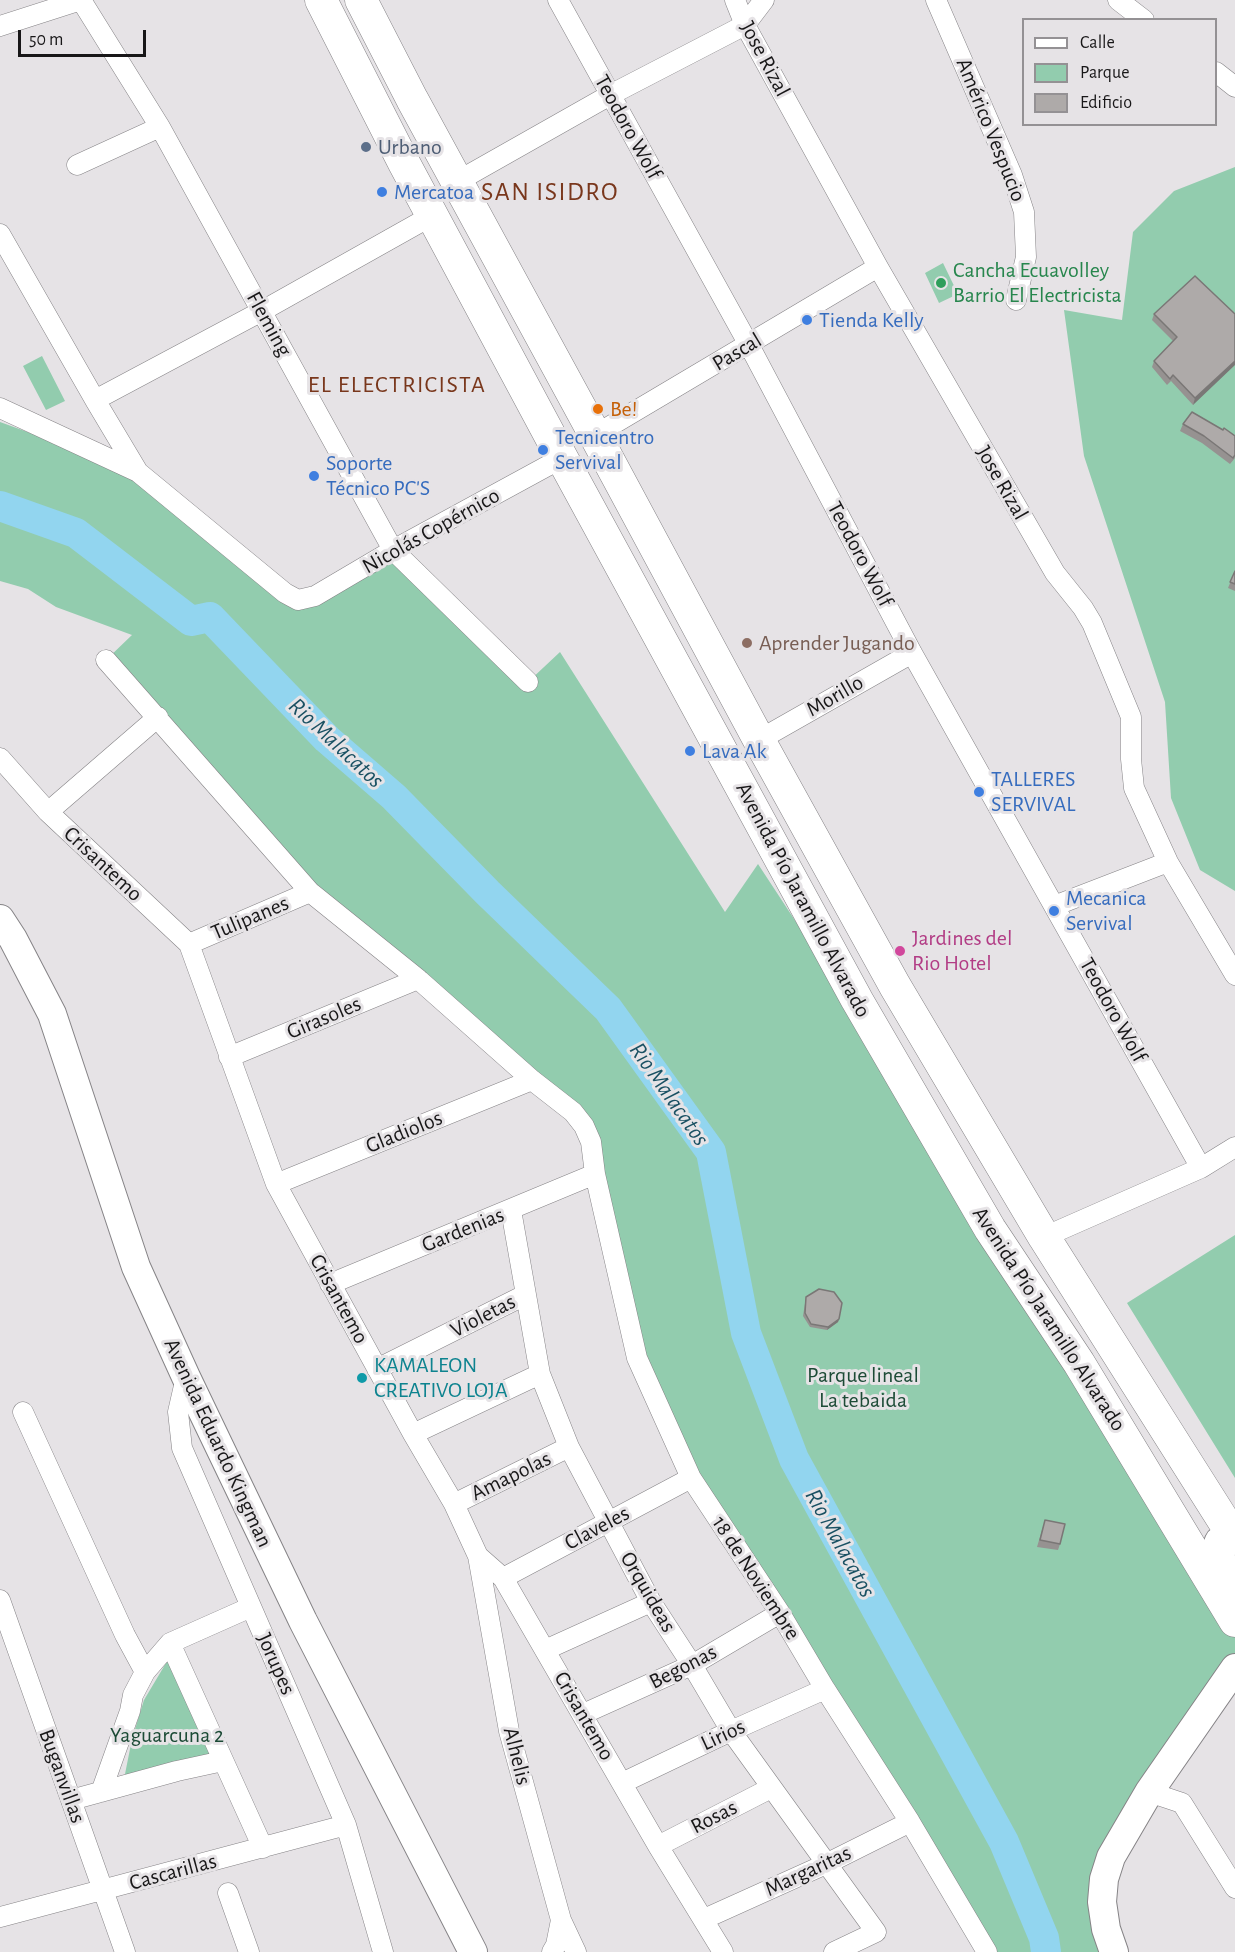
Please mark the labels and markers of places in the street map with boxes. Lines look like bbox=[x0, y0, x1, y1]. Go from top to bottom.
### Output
place label: Urbano bbox=[378, 134, 442, 160]
marker: Urbano bbox=[359, 140, 373, 154]
place label: Mercatoa bbox=[394, 179, 474, 205]
marker: Mercatoa bbox=[375, 185, 389, 199]
place label: Cancha Ecuavolley Barrio El Electricista bbox=[953, 257, 1122, 308]
marker: Cancha Ecuavolley Barrio El Electricista bbox=[934, 276, 948, 290]
place label: Tienda Kelly bbox=[819, 307, 924, 333]
marker: Tienda Kelly bbox=[800, 313, 814, 327]
place label: Be! bbox=[610, 396, 637, 422]
marker: Be! bbox=[591, 402, 605, 416]
place label: Tecnicentro Servival bbox=[555, 424, 654, 476]
marker: Tecnicentro Servival bbox=[536, 443, 550, 457]
place label: Soporte Técnico PC'S bbox=[326, 450, 430, 502]
marker: Soporte Técnico PC'S bbox=[307, 469, 321, 483]
place label: Aprender Jugando bbox=[759, 630, 915, 656]
marker: Aprender Jugando bbox=[740, 636, 754, 650]
place label: Lava Ak bbox=[702, 738, 767, 764]
marker: Lava Ak bbox=[683, 744, 697, 758]
place label: TALLERES SERVIVAL bbox=[991, 766, 1075, 818]
marker: TALLERES SERVIVAL bbox=[972, 785, 986, 799]
place label: Mecanica Servival bbox=[1066, 885, 1146, 936]
marker: Mecanica Servival bbox=[1047, 904, 1061, 918]
place label: Jardines del Rio Hotel bbox=[912, 925, 1012, 976]
marker: Jardines del Rio Hotel bbox=[893, 944, 907, 958]
place label: KAMALEON CREATIVO LOJA bbox=[374, 1352, 508, 1404]
marker: KAMALEON CREATIVO LOJA bbox=[355, 1371, 369, 1385]

